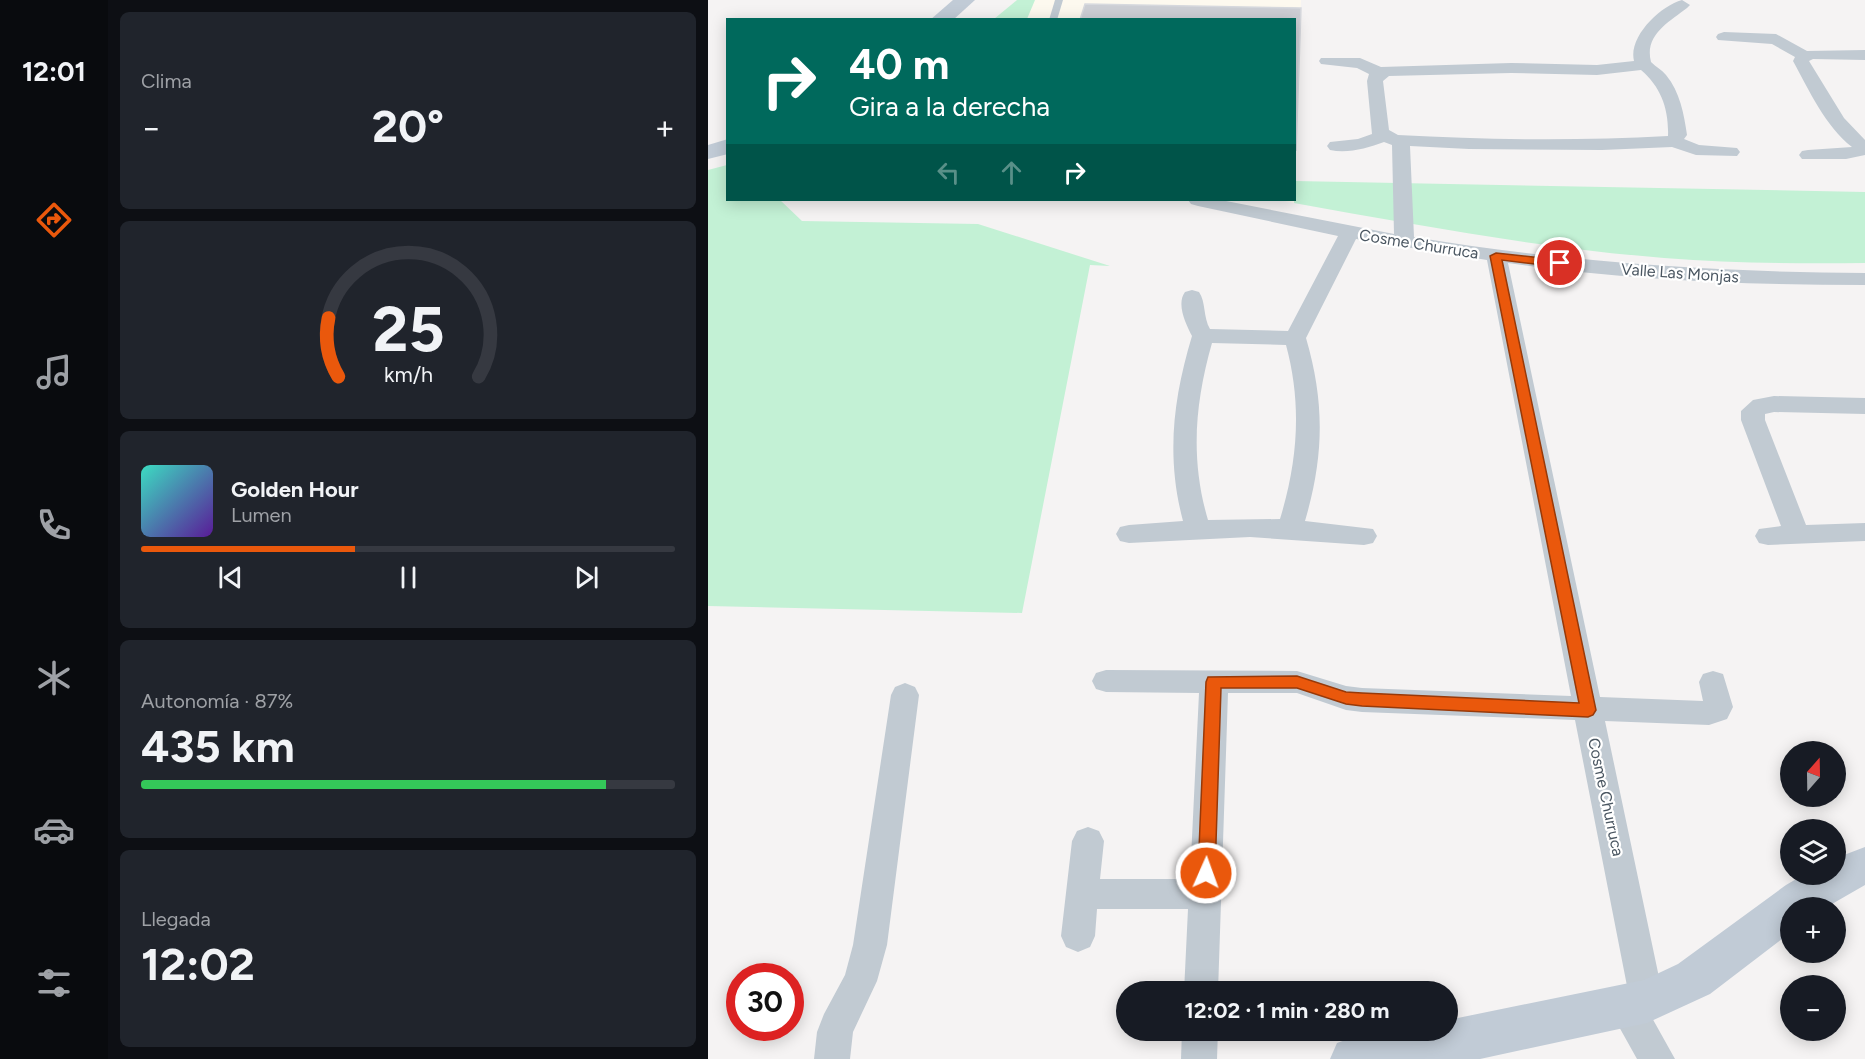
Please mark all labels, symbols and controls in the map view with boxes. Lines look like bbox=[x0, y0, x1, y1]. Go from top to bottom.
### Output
text: 40 m bbox=[849, 39, 949, 90]
icon: right bbox=[750, 42, 828, 120]
text: 12:01 bbox=[22, 55, 86, 88]
text: Clima bbox=[141, 69, 192, 93]
text: Gira a la derecha bbox=[849, 90, 1050, 123]
text: 20° bbox=[372, 99, 444, 153]
text: − bbox=[141, 108, 162, 147]
text: + bbox=[654, 108, 675, 147]
icon: left bbox=[932, 156, 965, 189]
icon: ahead bbox=[995, 156, 1028, 189]
icon: right bbox=[1058, 156, 1091, 189]
icon: directions bbox=[33, 199, 75, 241]
street label: Cosme Churruca bbox=[1358, 225, 1480, 263]
pin bbox=[1534, 237, 1585, 288]
icon: arrive bbox=[1543, 246, 1576, 279]
street label: Valle Las Monjas bbox=[1621, 259, 1739, 287]
text: 25 bbox=[372, 292, 444, 367]
icon: music bbox=[33, 351, 75, 393]
text: km/h bbox=[384, 363, 432, 388]
text: Golden Hour bbox=[231, 476, 359, 503]
text: Lumen bbox=[231, 503, 292, 527]
icon: phone bbox=[33, 504, 75, 546]
icon: previous bbox=[214, 561, 247, 594]
icon: pause bbox=[392, 561, 425, 594]
icon: next bbox=[570, 561, 603, 594]
icon: climate bbox=[33, 657, 75, 699]
text: Autonomía · 87% bbox=[141, 689, 293, 713]
text: 435 km bbox=[141, 719, 295, 773]
street label: Cosme Churruca bbox=[1584, 736, 1628, 858]
north arrow bbox=[1780, 741, 1846, 807]
map controls bbox=[1780, 741, 1846, 1041]
icon: car bbox=[33, 809, 75, 851]
button: layers bbox=[1780, 819, 1846, 885]
position arrow bbox=[1174, 841, 1238, 905]
button: + bbox=[1780, 897, 1846, 963]
text: Llegada bbox=[141, 907, 211, 931]
text: 12:02 bbox=[141, 937, 255, 991]
icon: filters bbox=[33, 962, 75, 1004]
speed limit sign: 30 bbox=[726, 963, 804, 1041]
button: − bbox=[1780, 975, 1846, 1041]
text: 12:02 · 1 min · 280 m bbox=[1185, 997, 1389, 1024]

